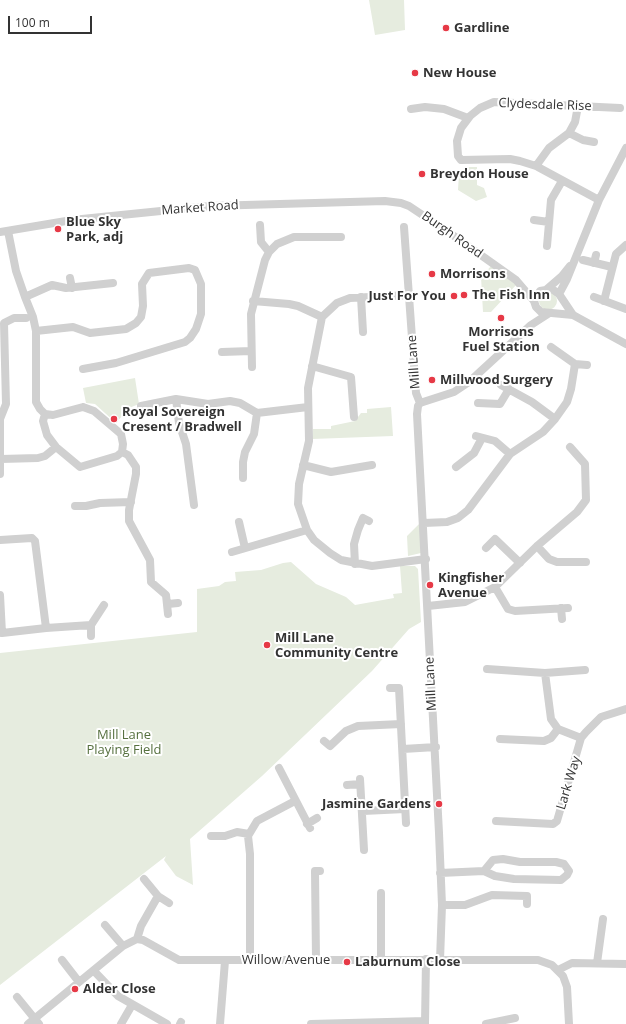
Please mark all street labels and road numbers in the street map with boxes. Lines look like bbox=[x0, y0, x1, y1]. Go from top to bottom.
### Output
street label: Clydesdale Rise bbox=[498, 96, 592, 114]
street label: Market Road bbox=[161, 198, 239, 218]
street label: Burgh Road bbox=[418, 208, 486, 262]
street label: Mill Lane bbox=[404, 334, 424, 390]
street label: Mill Lane bbox=[422, 657, 440, 711]
street label: Lark Way bbox=[553, 754, 585, 812]
street label: Willow Avenue bbox=[242, 952, 330, 968]

